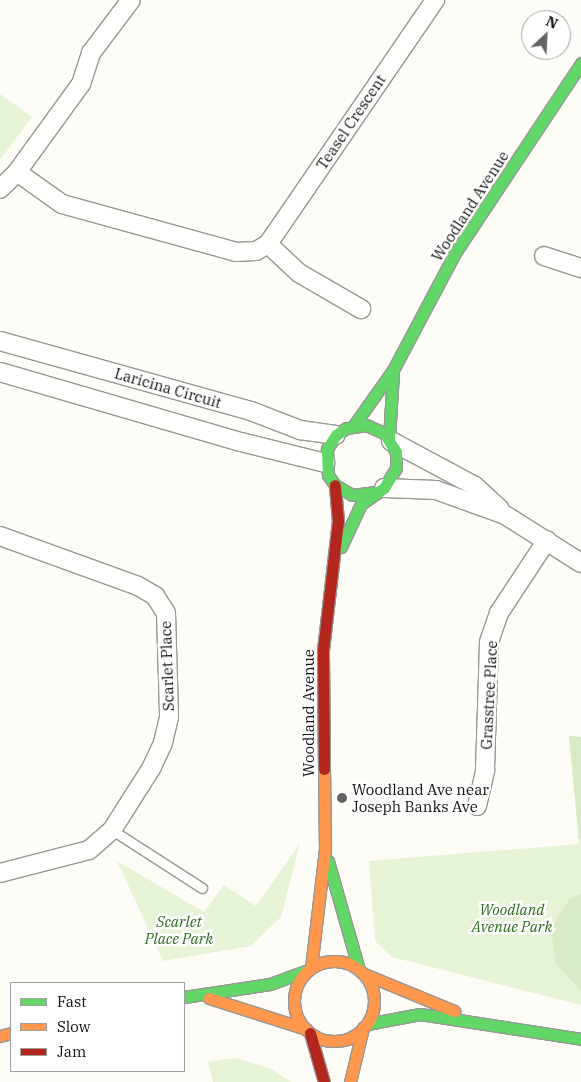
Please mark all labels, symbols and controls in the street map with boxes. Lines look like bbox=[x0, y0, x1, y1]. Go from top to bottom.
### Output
north arrow bbox=[521, 10, 571, 60]
text: N bbox=[543, 12, 561, 33]
street label: Teasel Crescent bbox=[313, 71, 389, 173]
street label: Woodland Avenue bbox=[428, 148, 512, 264]
street label: Laricina Circuit bbox=[112, 364, 224, 412]
street label: Scarlet Place bbox=[156, 621, 178, 711]
street label: Grasstree Place bbox=[477, 640, 501, 750]
street label: Woodland Avenue bbox=[300, 649, 318, 777]
place label: Woodland Ave near Joseph Banks Ave bbox=[352, 780, 489, 815]
marker: Woodland Ave near Joseph Banks Ave bbox=[336, 792, 348, 804]
park label: Woodland Avenue Park bbox=[472, 900, 552, 935]
park label: Scarlet Place Park bbox=[145, 912, 213, 947]
legend bbox=[10, 982, 185, 1072]
text: Fast bbox=[57, 992, 87, 1011]
text: Slow bbox=[57, 1017, 90, 1036]
text: Jam bbox=[57, 1042, 86, 1061]

